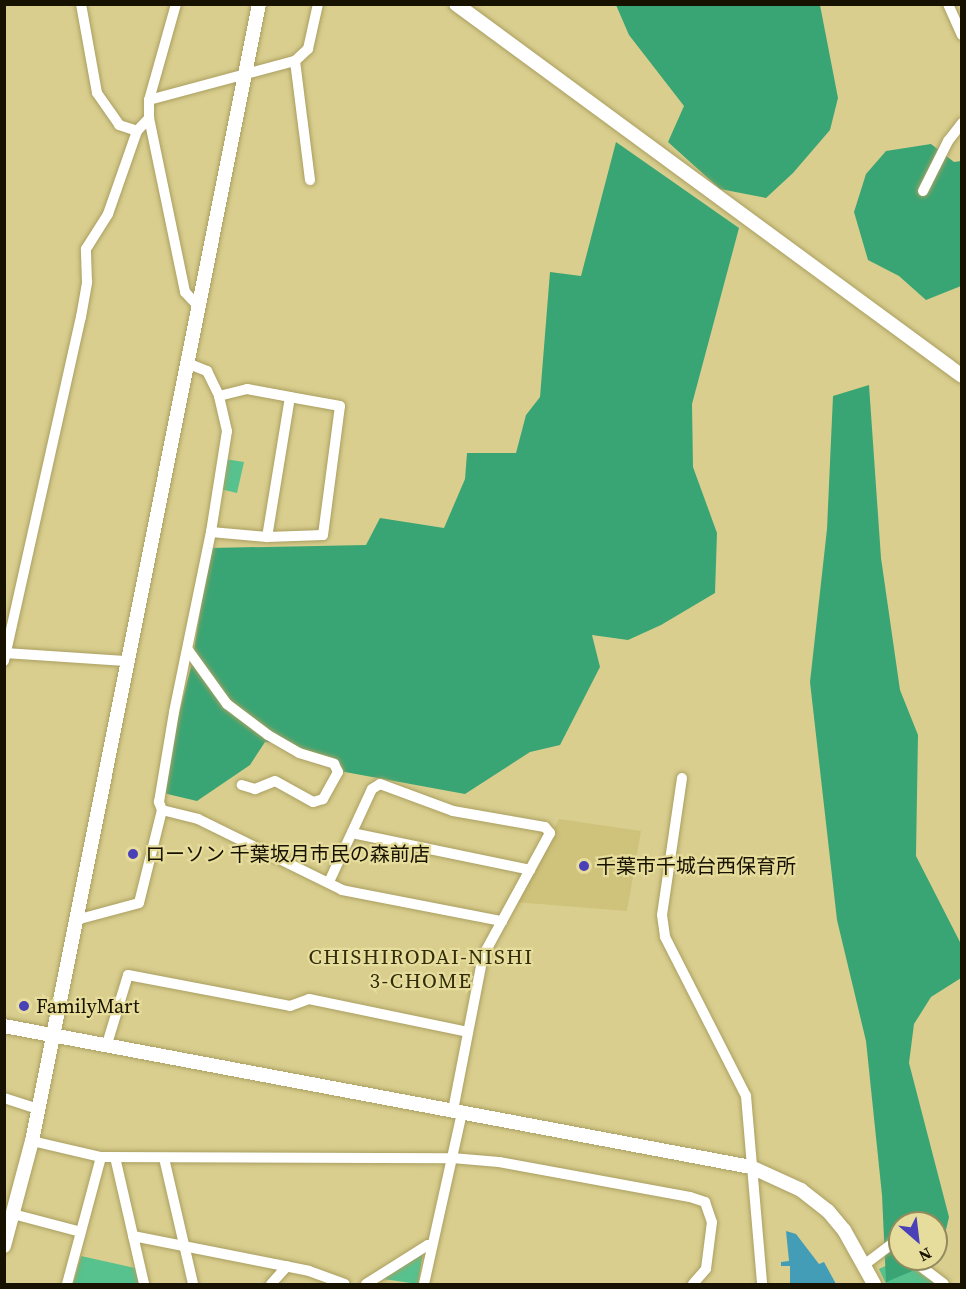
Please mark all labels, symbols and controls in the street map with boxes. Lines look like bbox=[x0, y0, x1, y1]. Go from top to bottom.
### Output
place label: ローソン 千葉坂月市民の森前店 bbox=[145, 842, 430, 866]
marker: ローソン 千葉坂月市民の森前店 bbox=[126, 847, 140, 861]
place label: 千葉市千城台西保育所 bbox=[596, 854, 796, 878]
marker: 千葉市千城台西保育所 bbox=[577, 859, 591, 873]
district label: CHISHIRODAI-NISHI 3-CHOME bbox=[309, 944, 533, 994]
place label: FamilyMart bbox=[36, 994, 139, 1018]
marker: FamilyMart bbox=[17, 999, 31, 1013]
north arrow bbox=[888, 1211, 948, 1271]
text: N bbox=[915, 1243, 936, 1268]

